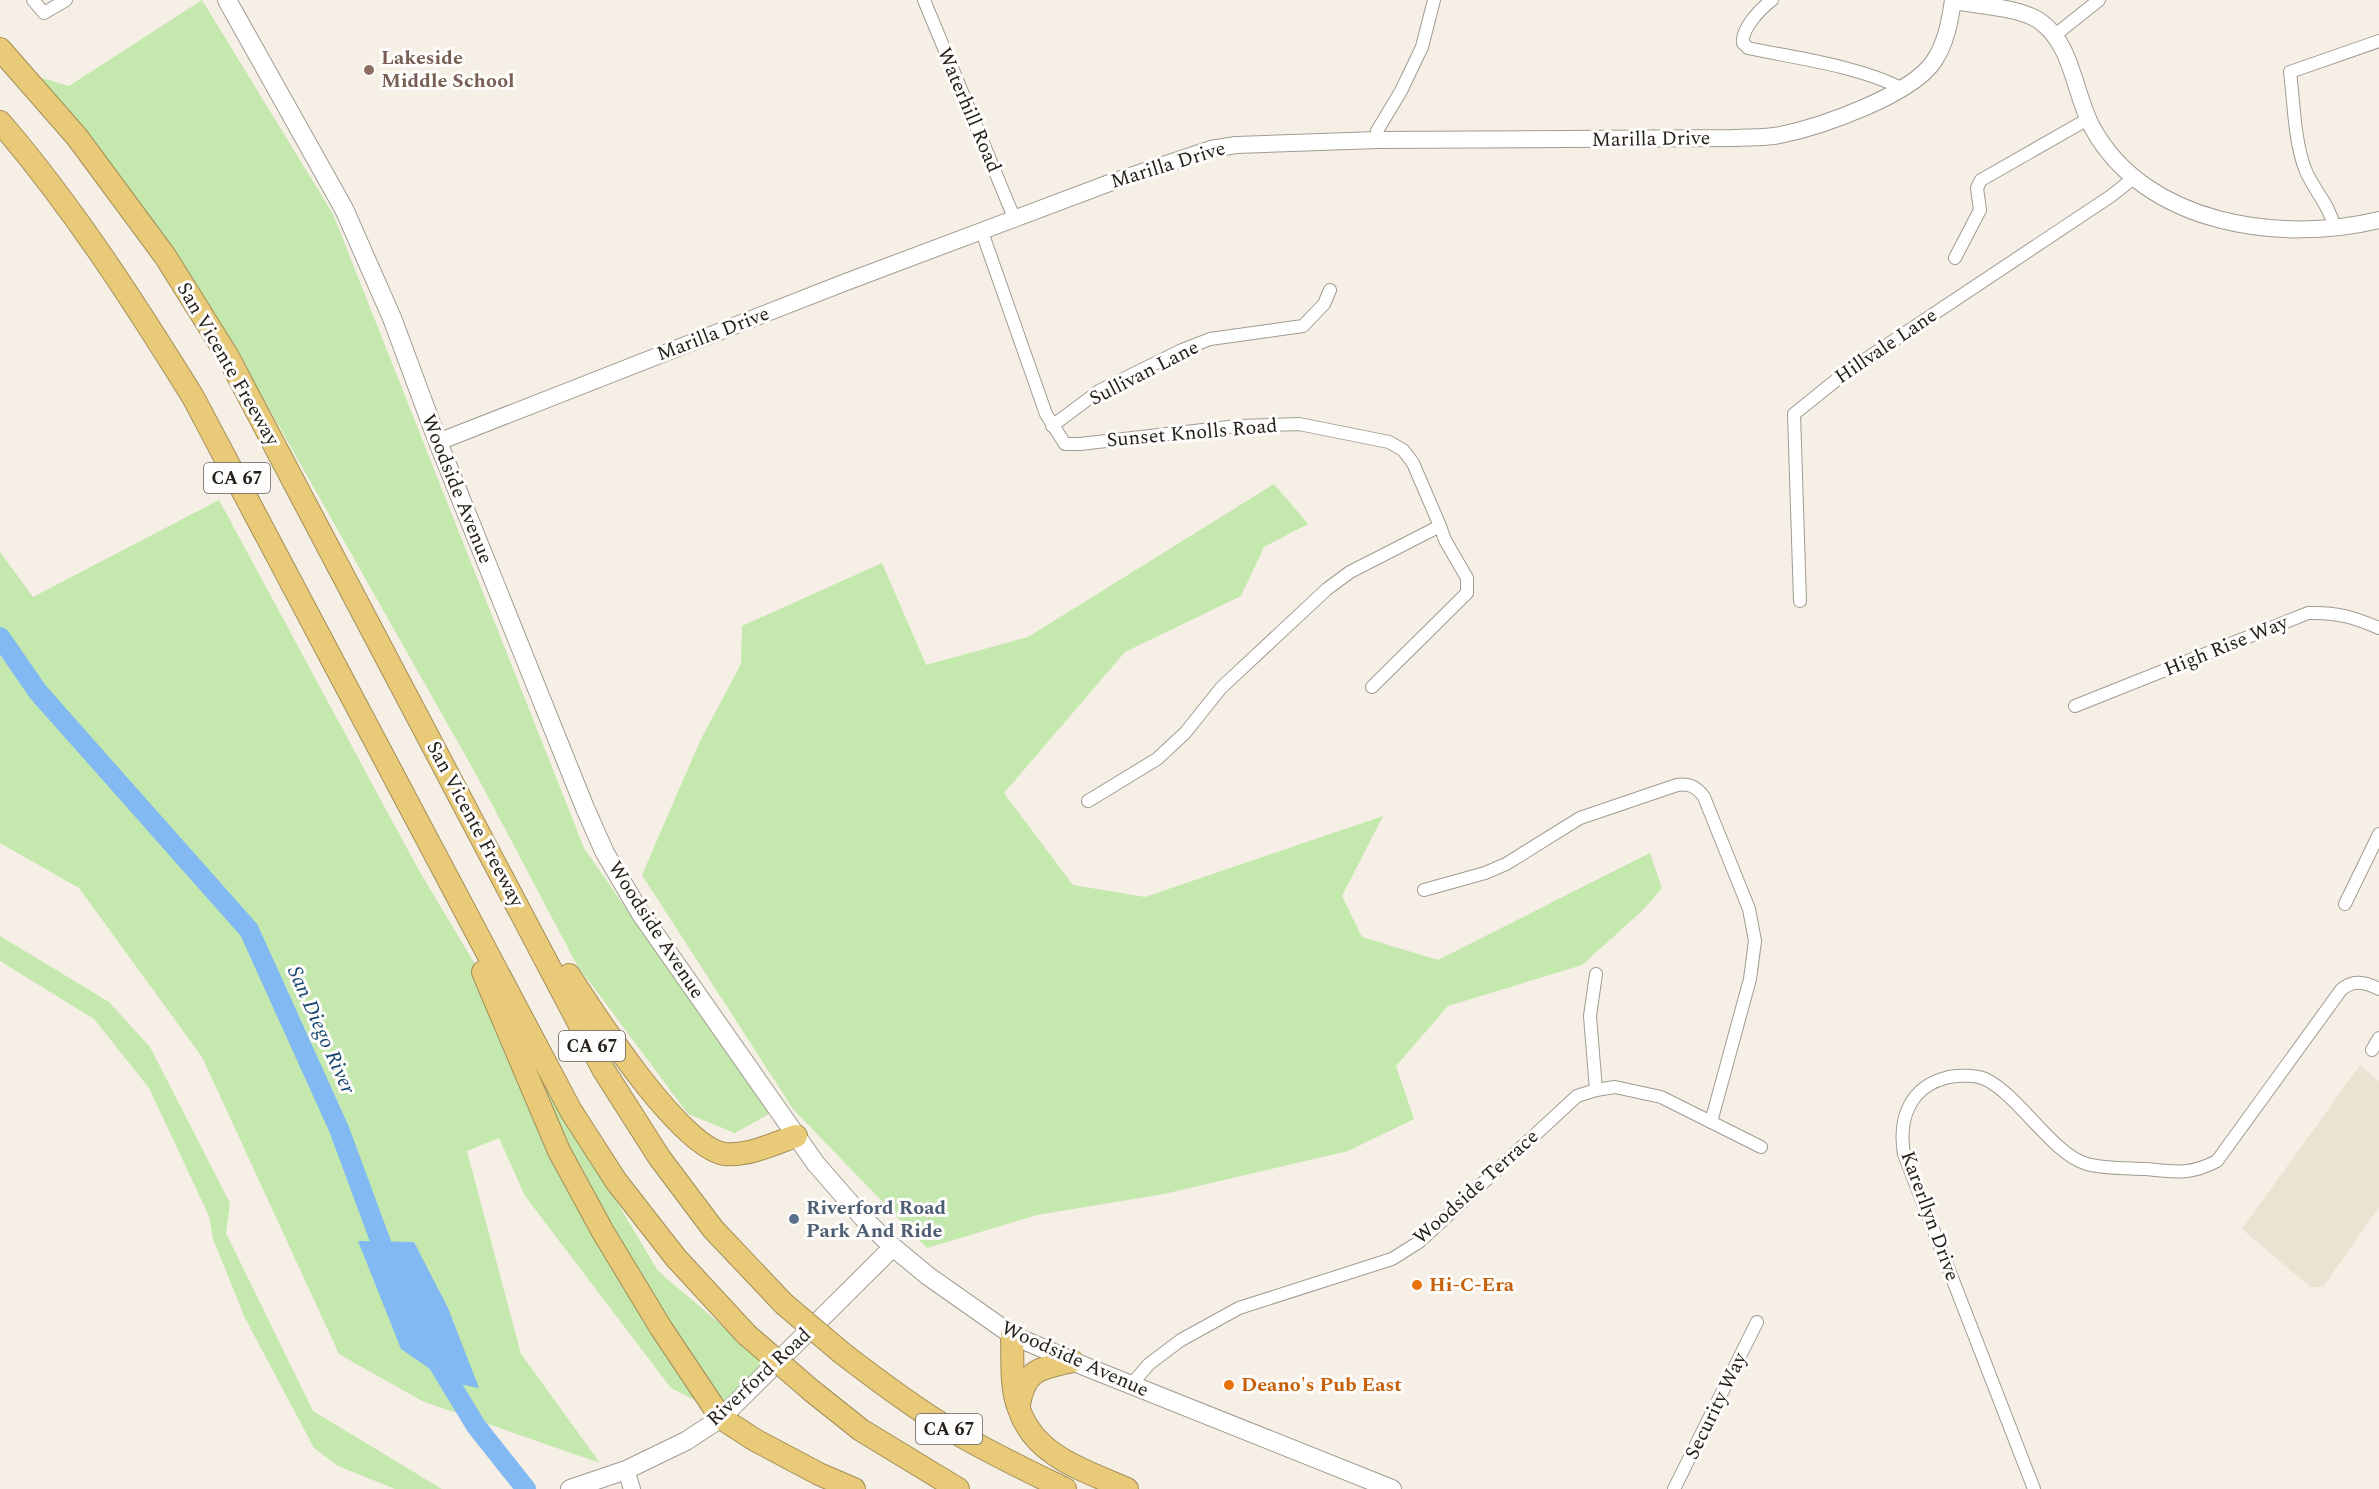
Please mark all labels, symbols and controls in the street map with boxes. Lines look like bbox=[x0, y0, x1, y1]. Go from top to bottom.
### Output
place label: Lakeside Middle School bbox=[381, 43, 515, 96]
street label: Waterhill Road bbox=[929, 43, 1009, 177]
marker: Lakeside Middle School bbox=[362, 63, 376, 77]
street label: Marilla Drive bbox=[1591, 123, 1711, 155]
street label: Marilla Drive bbox=[1107, 133, 1229, 197]
street label: San Vicente Freeway bbox=[169, 277, 288, 453]
street label: Marilla Drive bbox=[652, 299, 774, 369]
street label: Hillvale Lane bbox=[1829, 301, 1943, 391]
street label: Sullivan Lane bbox=[1084, 332, 1204, 414]
street label: Woodside Avenue bbox=[413, 410, 501, 568]
street label: Sunset Knolls Road bbox=[1105, 411, 1279, 455]
road number: CA 67 bbox=[204, 463, 270, 493]
street label: High Rise Way bbox=[2160, 607, 2294, 684]
street label: San Vicente Freeway bbox=[418, 736, 532, 914]
street label: Woodside Avenue bbox=[600, 855, 712, 1005]
water label: San Diego River bbox=[278, 961, 364, 1100]
road number: CA 67 bbox=[559, 1031, 625, 1061]
street label: Woodside Terrace bbox=[1406, 1122, 1546, 1252]
street label: Karerllyn Drive bbox=[1893, 1147, 1967, 1285]
place label: Riverford Road Park And Ride bbox=[806, 1193, 946, 1246]
marker: Riverford Road Park And Ride bbox=[787, 1212, 801, 1226]
place label: Hi-C-Era bbox=[1429, 1270, 1515, 1300]
marker: Hi-C-Era bbox=[1410, 1278, 1424, 1292]
street label: Woodside Avenue bbox=[996, 1313, 1154, 1405]
street label: Riverford Road bbox=[700, 1320, 818, 1434]
street label: Security Way bbox=[1677, 1346, 1755, 1465]
place label: Deano's Pub East bbox=[1241, 1370, 1402, 1400]
marker: Deano's Pub East bbox=[1222, 1378, 1236, 1392]
road number: CA 67 bbox=[916, 1414, 982, 1444]

